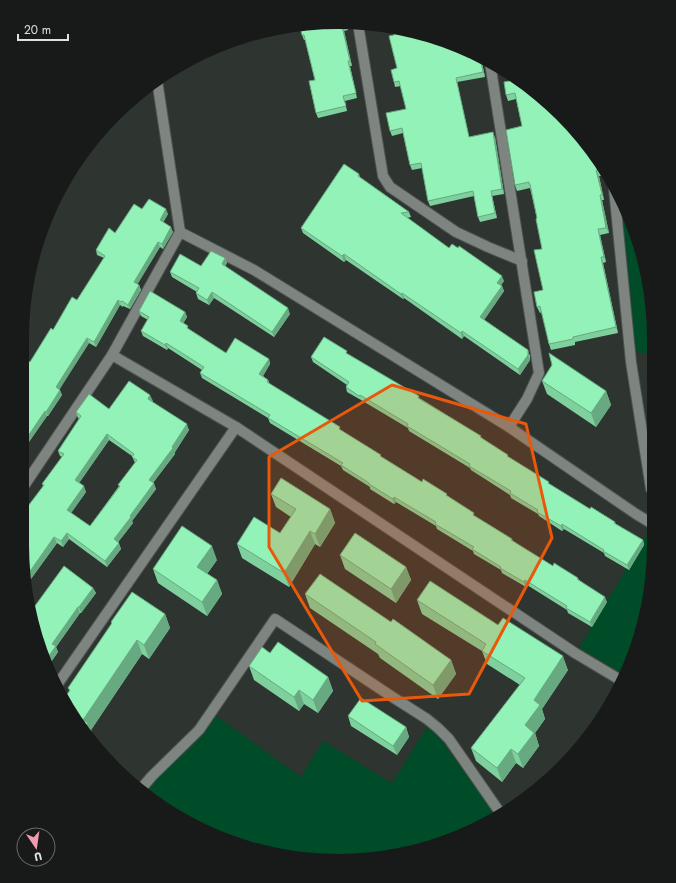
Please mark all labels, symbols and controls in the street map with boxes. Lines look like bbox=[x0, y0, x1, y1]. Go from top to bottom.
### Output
scale bar bbox=[18, 16, 68, 42]
text: 20 m bbox=[24, 21, 51, 39]
north arrow bbox=[16, 827, 56, 867]
text: U bbox=[33, 848, 44, 865]

